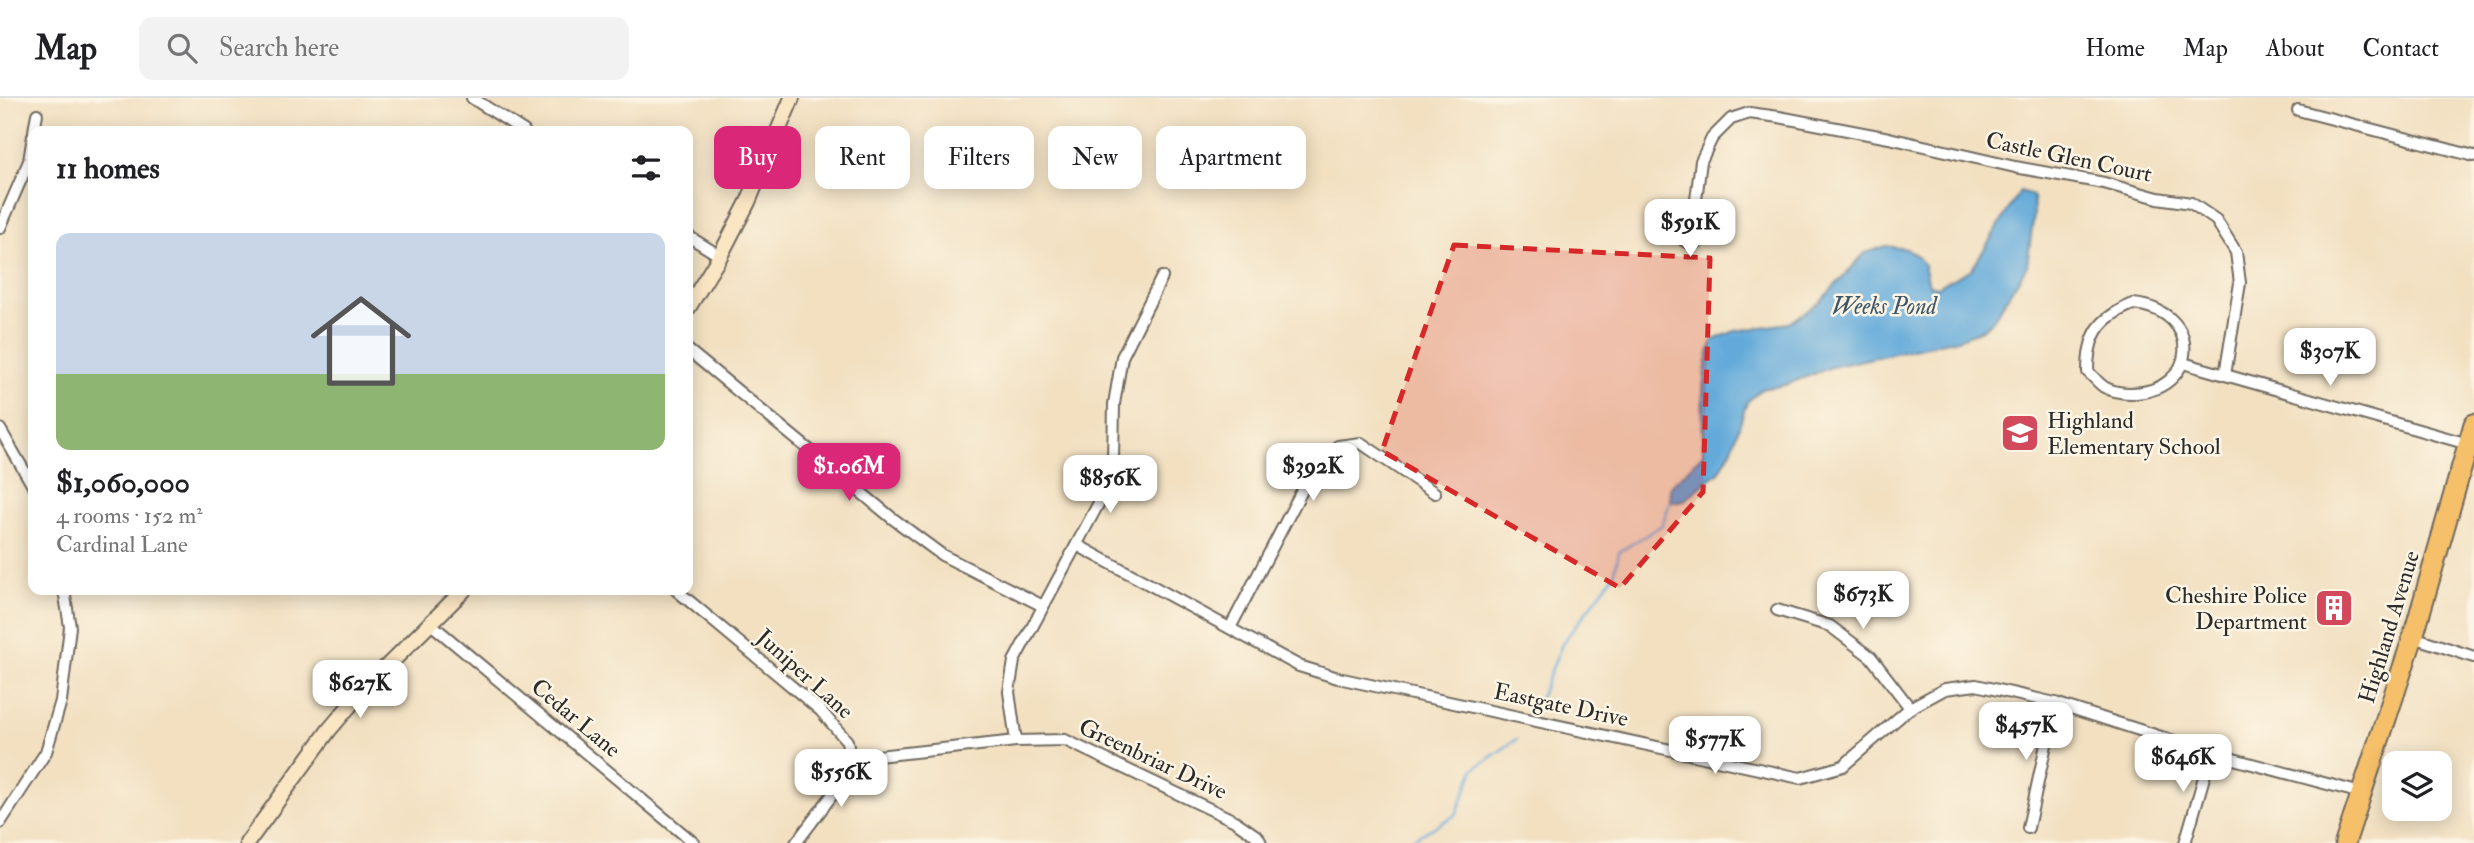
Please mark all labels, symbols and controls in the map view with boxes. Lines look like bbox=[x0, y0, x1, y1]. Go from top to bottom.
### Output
search box bbox=[139, 17, 629, 80]
text: Map bbox=[35, 28, 97, 69]
icon: search bbox=[163, 29, 201, 67]
text: Search here bbox=[219, 32, 339, 64]
text: Home bbox=[2085, 33, 2145, 64]
text: Map bbox=[2183, 33, 2228, 64]
text: About bbox=[2266, 33, 2325, 64]
text: Contact bbox=[2363, 33, 2439, 64]
street label: Castle Glen Court bbox=[1983, 125, 2155, 189]
chip: Buy bbox=[714, 126, 801, 189]
chip: Rent bbox=[815, 126, 910, 189]
chip: Filters bbox=[924, 126, 1034, 189]
chip: New bbox=[1048, 126, 1142, 189]
chip: Apartment bbox=[1156, 126, 1306, 189]
icon: filters bbox=[627, 149, 665, 187]
text: 11 homes bbox=[56, 150, 160, 187]
pin: $591K bbox=[1641, 200, 1739, 259]
text: $591K bbox=[1660, 207, 1720, 236]
icon: home bbox=[298, 278, 424, 404]
water label: Weeks Pond bbox=[1831, 291, 1939, 322]
pin: $307K bbox=[2281, 328, 2379, 388]
text: $307K bbox=[2300, 336, 2360, 365]
place label: Highland Elementary School bbox=[2047, 406, 2221, 461]
school or university icon: Highland Elementary School bbox=[1999, 412, 2041, 454]
pin: $1.06M bbox=[792, 444, 906, 503]
pin: $392K bbox=[1264, 444, 1362, 503]
text: $1.06M bbox=[813, 451, 885, 480]
text: $392K bbox=[1282, 451, 1344, 480]
pin: $856K bbox=[1061, 456, 1159, 515]
text: $856K bbox=[1079, 463, 1141, 492]
text: $1,060,000 bbox=[56, 464, 190, 501]
text: 4 rooms · 152 m² bbox=[56, 501, 203, 530]
text: Cardinal Lane bbox=[56, 530, 188, 559]
street label: Highland Avenue bbox=[2352, 547, 2426, 707]
pin: $673K bbox=[1814, 572, 1912, 631]
text: $673K bbox=[1833, 579, 1893, 608]
place label: Cheshire Police Department bbox=[2165, 581, 2307, 637]
building icon: Cheshire Police Department bbox=[2313, 587, 2355, 629]
street label: Juniper Lane bbox=[749, 622, 860, 726]
pin: $627K bbox=[311, 660, 409, 720]
text: $627K bbox=[329, 668, 391, 697]
street label: Cedar Lane bbox=[525, 672, 627, 764]
street label: Eastgate Drive bbox=[1491, 677, 1631, 733]
pin: $457K bbox=[1977, 702, 2075, 762]
text: $457K bbox=[1995, 710, 2057, 739]
street label: Greenbriar Drive bbox=[1074, 712, 1232, 806]
pin: $577K bbox=[1666, 716, 1764, 776]
text: $577K bbox=[1685, 724, 1745, 753]
pin: $646K bbox=[2134, 734, 2232, 794]
text: $646K bbox=[2151, 742, 2215, 771]
pin: $556K bbox=[792, 750, 890, 809]
map controls bbox=[2382, 751, 2452, 821]
button: layers bbox=[2382, 751, 2452, 821]
text: $556K bbox=[811, 757, 871, 786]

